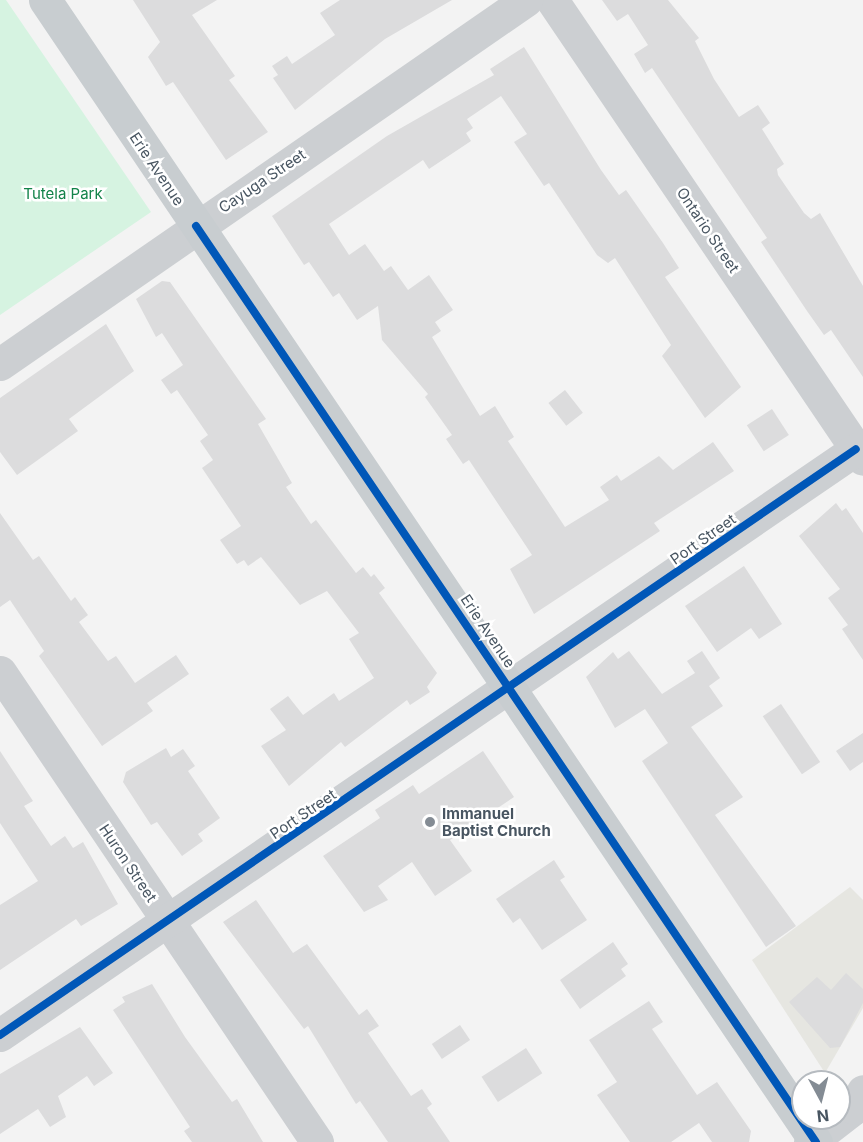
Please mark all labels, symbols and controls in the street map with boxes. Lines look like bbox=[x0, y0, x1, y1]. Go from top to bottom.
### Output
street label: Erie Avenue bbox=[126, 129, 188, 209]
street label: Cayuga Street bbox=[215, 145, 309, 217]
street label: Ontario Street bbox=[673, 184, 743, 276]
park label: Tutela Park bbox=[23, 185, 103, 203]
street label: Port Street bbox=[667, 510, 739, 568]
street label: Erie Avenue bbox=[457, 591, 519, 671]
street label: Port Street bbox=[267, 785, 339, 843]
place label: Immanuel Baptist Church bbox=[442, 804, 551, 839]
marker: Immanuel Baptist Church bbox=[423, 815, 437, 829]
street label: Huron Street bbox=[95, 821, 161, 905]
north arrow bbox=[791, 1070, 851, 1130]
text: N bbox=[816, 1105, 830, 1127]

